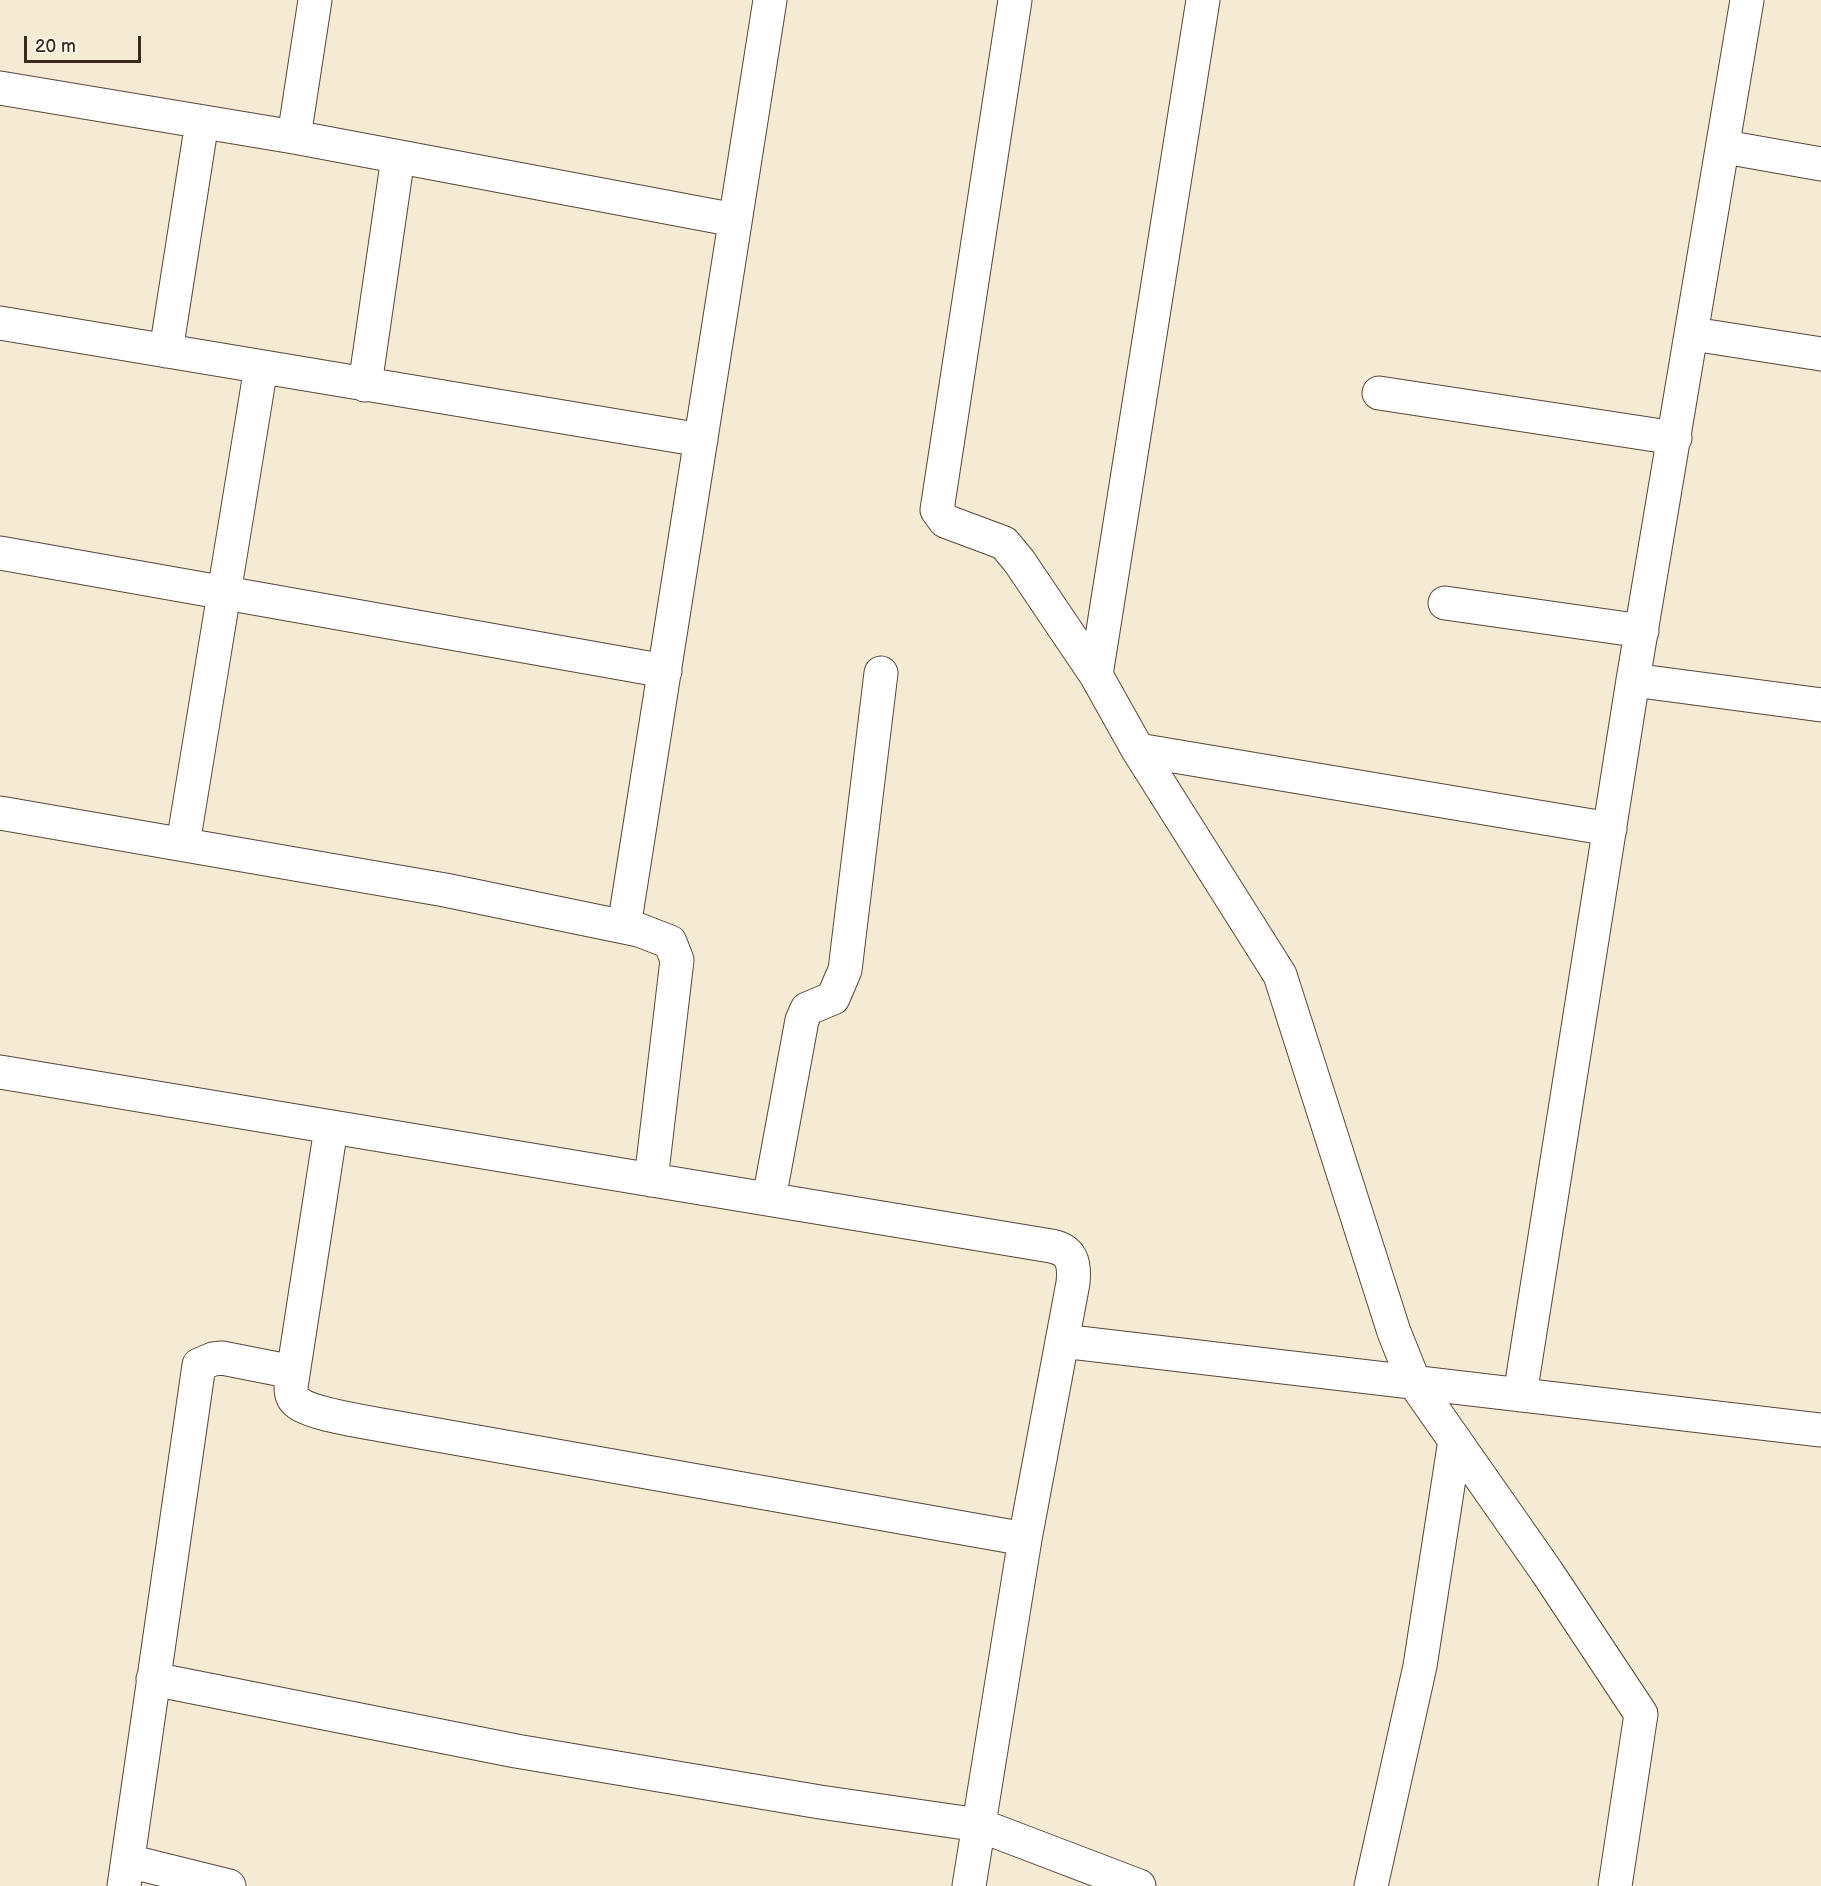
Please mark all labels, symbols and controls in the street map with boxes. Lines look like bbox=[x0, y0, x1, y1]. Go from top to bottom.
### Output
scale bar bbox=[27, 24, 144, 62]
text: 20 m bbox=[35, 36, 76, 57]

